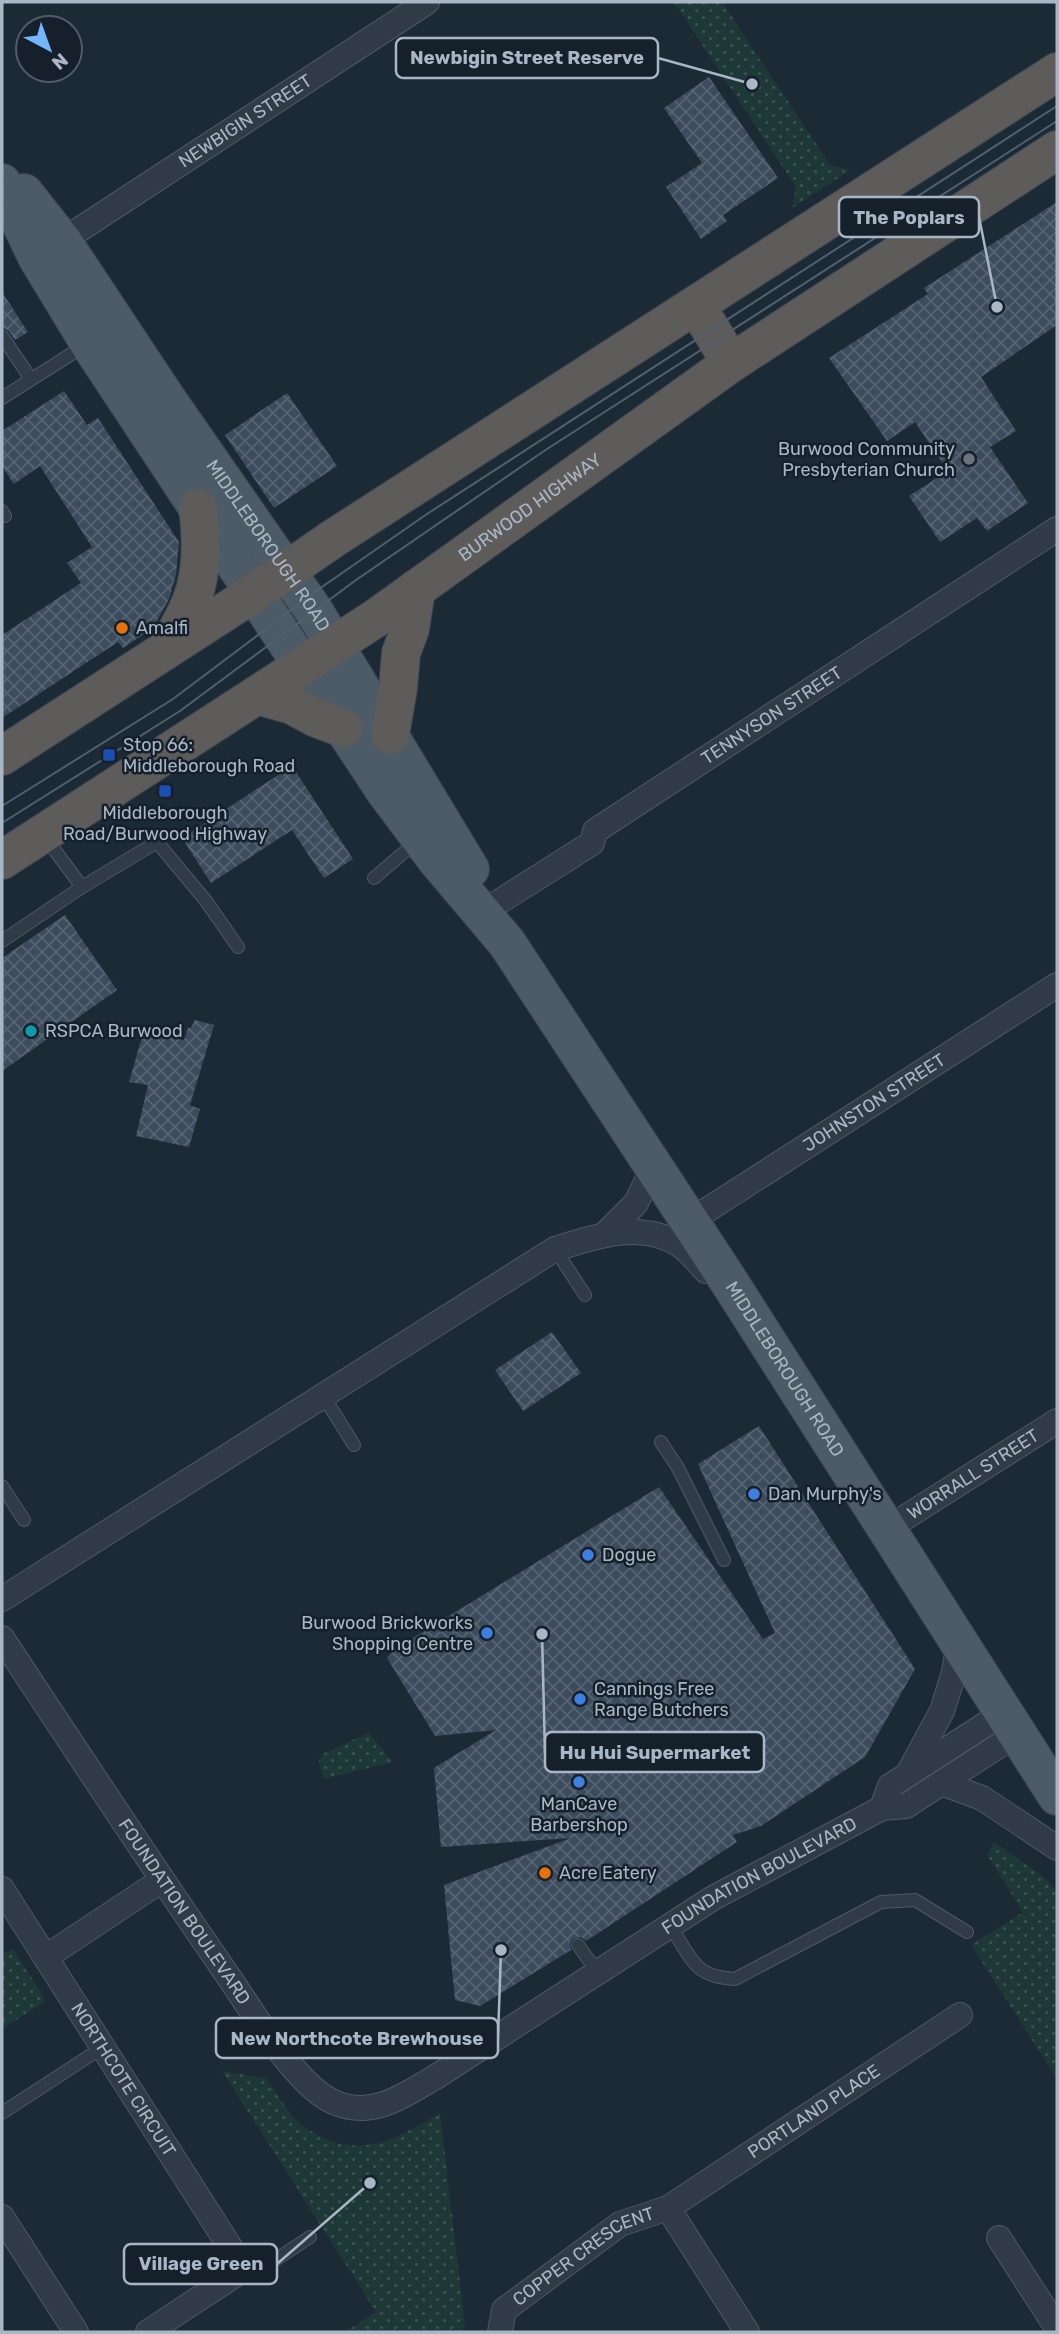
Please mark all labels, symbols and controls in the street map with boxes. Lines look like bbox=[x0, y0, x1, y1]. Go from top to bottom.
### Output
north arrow bbox=[14, 14, 84, 84]
callout: Newbigin Street Reserve bbox=[396, 38, 658, 78]
text: Newbigin Street Reserve bbox=[410, 46, 644, 69]
text: N bbox=[47, 48, 73, 75]
street label: NEWBIGIN STREET bbox=[175, 70, 316, 173]
callout: The Poplars bbox=[839, 197, 979, 237]
text: The Poplars bbox=[853, 206, 965, 229]
place label: Burwood Community Presbyterian Church bbox=[778, 438, 955, 481]
street label: BURWOOD HIGHWAY bbox=[454, 448, 606, 566]
marker: Burwood Community Presbyterian Church bbox=[961, 451, 977, 467]
street label: MIDDLEBOROUGH ROAD bbox=[201, 455, 335, 635]
place label: Amalfi bbox=[136, 617, 188, 639]
marker: Amalfi bbox=[114, 620, 130, 636]
street label: TENNYSON STREET bbox=[697, 662, 846, 769]
place label: Stop 66: Middleborough Road bbox=[123, 734, 295, 777]
marker: Stop 66: Middleborough Road bbox=[101, 747, 117, 763]
marker: Middleborough Road/Burwood Highway bbox=[157, 783, 173, 799]
place label: Middleborough Road/Burwood Highway bbox=[63, 802, 267, 845]
place label: RSPCA Burwood bbox=[45, 1020, 183, 1042]
marker: RSPCA Burwood bbox=[23, 1023, 39, 1039]
street label: JOHNSTON STREET bbox=[799, 1049, 950, 1156]
street label: MIDDLEBOROUGH ROAD bbox=[721, 1277, 849, 1461]
street label: WORRALL STREET bbox=[903, 1424, 1043, 1524]
place label: Dan Murphy's bbox=[768, 1483, 882, 1505]
marker: Dan Murphy's bbox=[746, 1486, 762, 1502]
place label: Dogue bbox=[602, 1544, 656, 1566]
marker: Dogue bbox=[580, 1547, 596, 1563]
place label: Burwood Brickworks Shopping Centre bbox=[301, 1612, 473, 1655]
marker: Burwood Brickworks Shopping Centre bbox=[479, 1625, 495, 1641]
place label: Cannings Free Range Butchers bbox=[594, 1678, 729, 1721]
marker: Cannings Free Range Butchers bbox=[572, 1691, 588, 1707]
callout: Hu Hui Supermarket bbox=[545, 1732, 764, 1772]
text: Hu Hui Supermarket bbox=[560, 1741, 751, 1764]
marker: ManCave Barbershop bbox=[571, 1774, 587, 1790]
place label: ManCave Barbershop bbox=[530, 1793, 628, 1836]
street label: FOUNDATION BOULEVARD bbox=[658, 1812, 861, 1939]
street label: FOUNDATION BOULEVARD bbox=[114, 1815, 255, 2009]
place label: Acre Eatery bbox=[559, 1862, 657, 1884]
marker: Acre Eatery bbox=[537, 1865, 553, 1881]
street label: NORTHCOTE CIRCUIT bbox=[66, 1999, 180, 2161]
callout: New Northcote Brewhouse bbox=[216, 2018, 498, 2058]
text: New Northcote Brewhouse bbox=[230, 2027, 484, 2050]
street label: PORTLAND PLACE bbox=[744, 2060, 884, 2163]
street label: COPPER CRESCENT bbox=[508, 2202, 657, 2311]
callout: Village Green bbox=[124, 2244, 277, 2284]
text: Village Green bbox=[139, 2252, 263, 2275]

